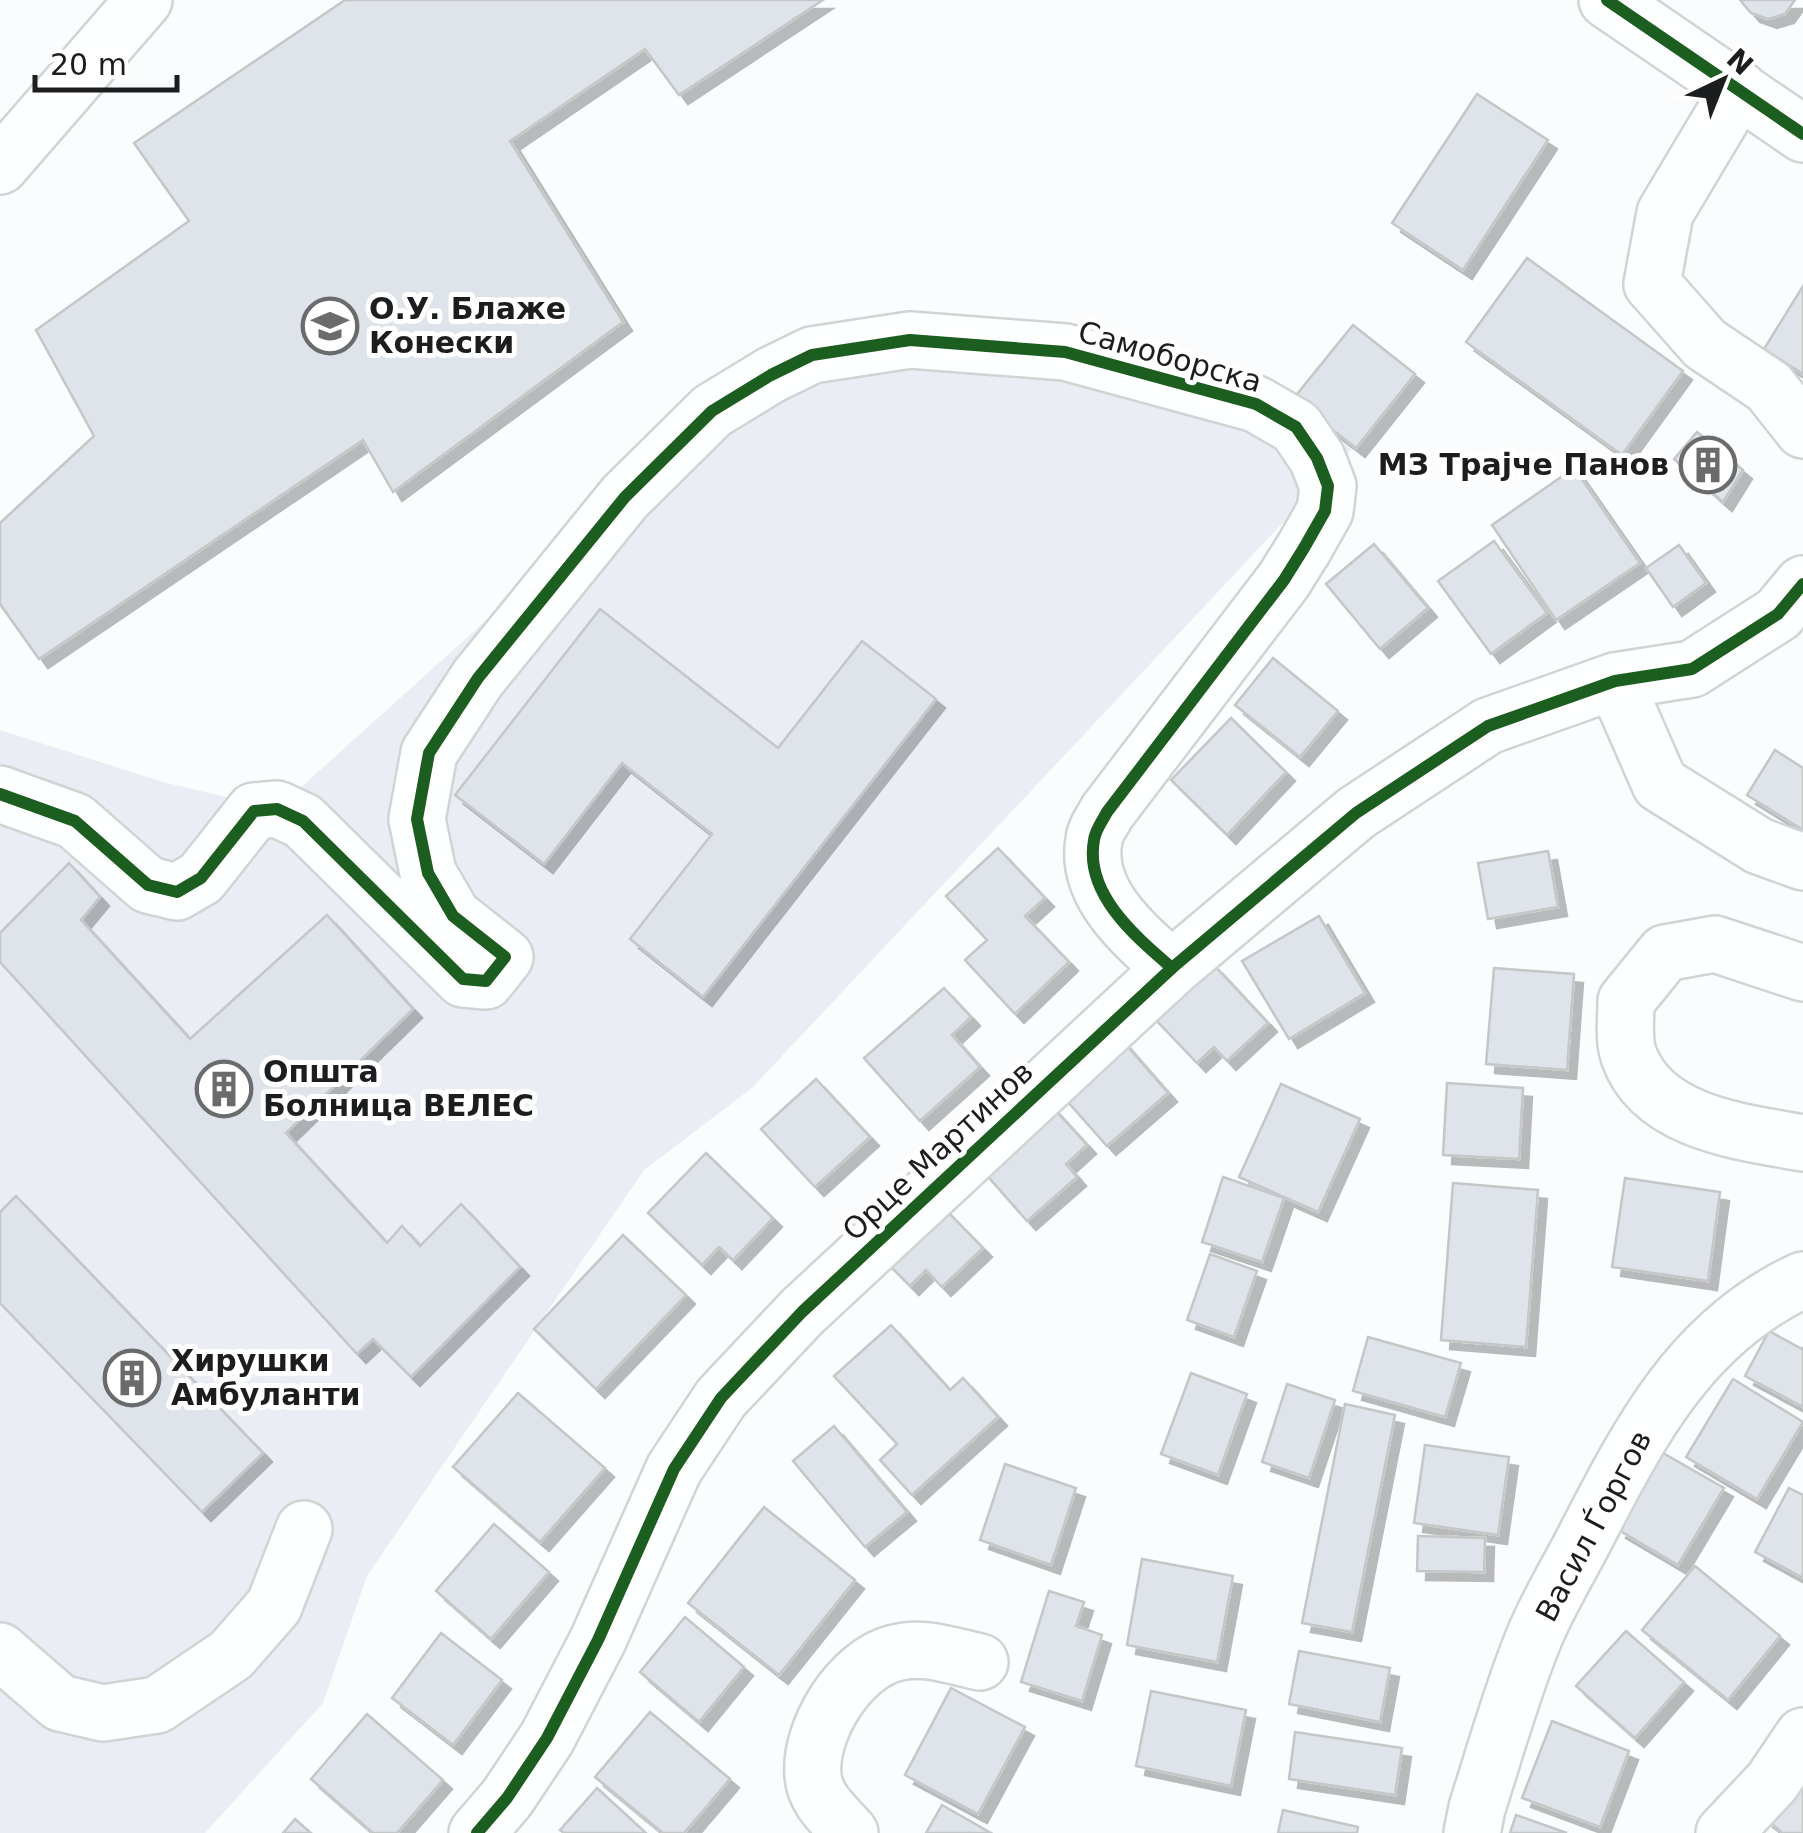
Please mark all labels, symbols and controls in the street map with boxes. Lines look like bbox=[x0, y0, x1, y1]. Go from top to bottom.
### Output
scale bar bbox=[35, 30, 178, 92]
north arrow bbox=[1673, 30, 1773, 130]
text: N bbox=[1720, 42, 1760, 82]
text: 20 m bbox=[50, 47, 127, 82]
place label: О.У. Блаже Конески bbox=[369, 291, 566, 360]
school or university icon: О.У. Блаже Конески bbox=[300, 296, 360, 356]
street label: Самоборска bbox=[1074, 314, 1266, 399]
building icon: МЗ Трајче Панов bbox=[1678, 435, 1738, 495]
place label: МЗ Трајче Панов bbox=[1378, 447, 1669, 482]
place label: Општа Болница ВЕЛЕС bbox=[263, 1054, 534, 1123]
street label: Орце Мартинов bbox=[835, 1054, 1040, 1248]
building icon: Општа Болница ВЕЛЕС bbox=[194, 1059, 254, 1119]
place label: Хирушки Амбуланти bbox=[171, 1343, 361, 1412]
building icon: Хирушки Амбуланти bbox=[102, 1348, 162, 1408]
street label: Васил Ѓоргов bbox=[1529, 1424, 1659, 1627]

